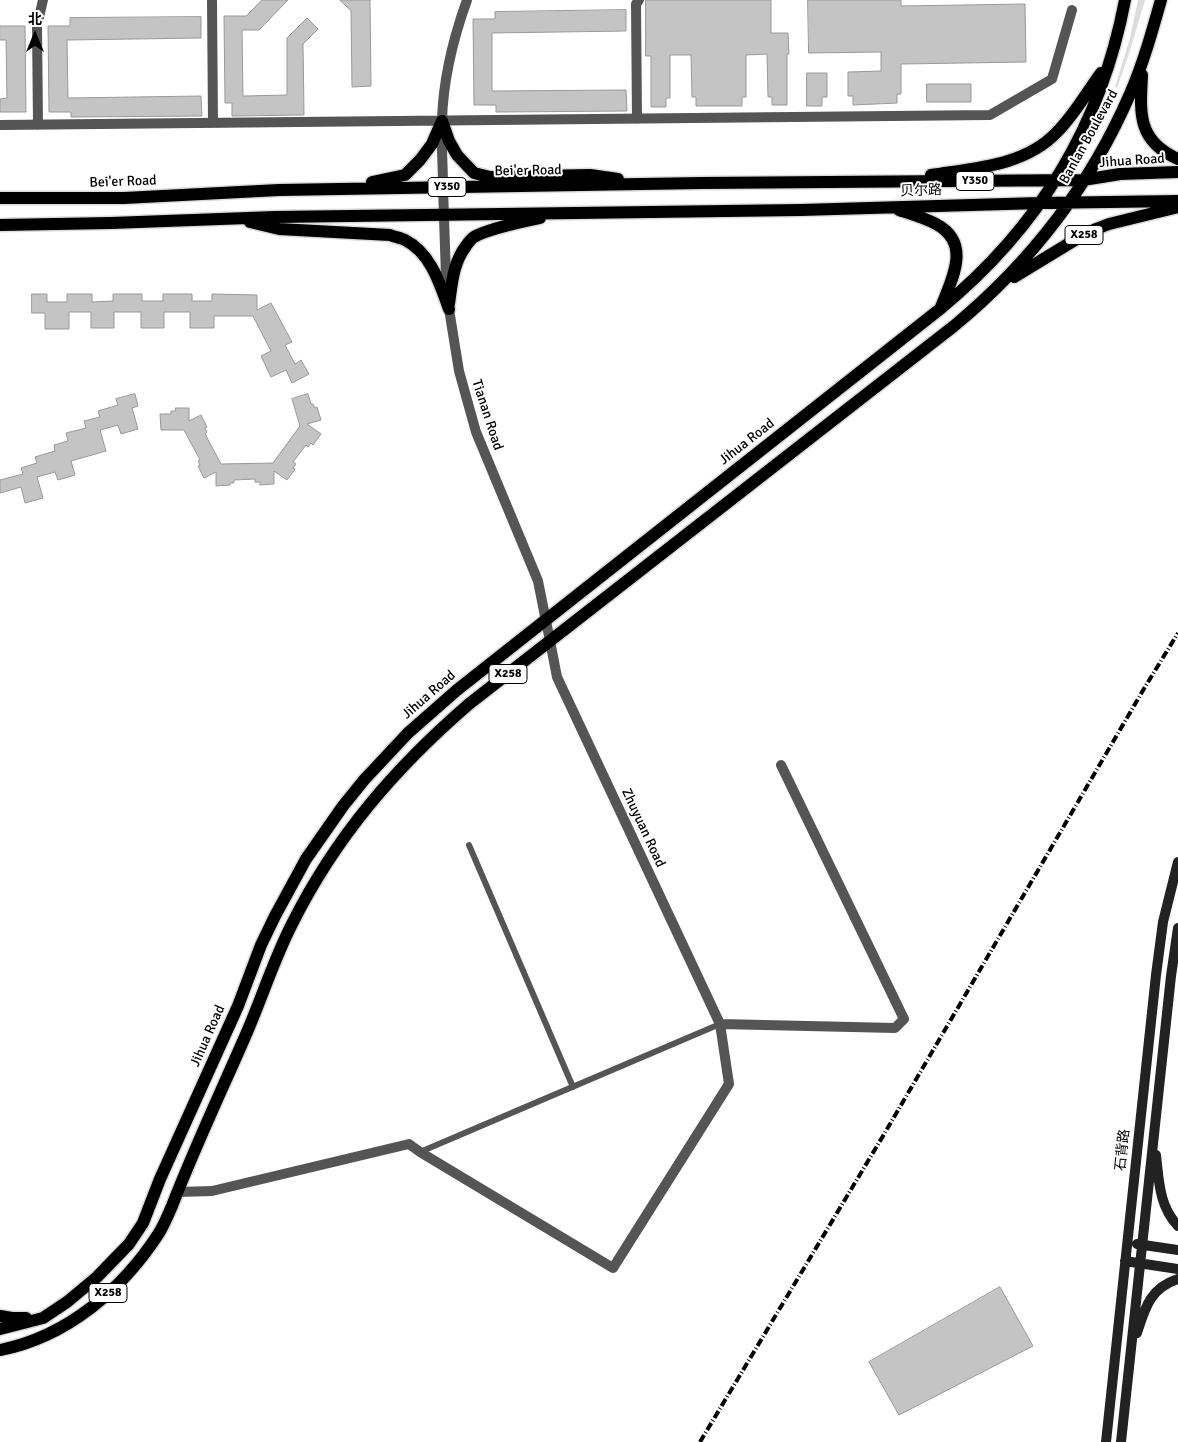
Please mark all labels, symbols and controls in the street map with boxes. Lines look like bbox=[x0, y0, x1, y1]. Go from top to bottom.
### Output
north arrow bbox=[10, 10, 60, 60]
text: 北 bbox=[28, 11, 42, 28]
street label: Banlan Boulevard bbox=[1056, 87, 1122, 187]
street label: Jihua Road bbox=[1099, 150, 1165, 172]
street label: Bei'er Road bbox=[494, 162, 562, 180]
street label: Bei'er Road bbox=[89, 172, 157, 192]
road number: Y350 bbox=[956, 172, 994, 190]
road number: Y350 bbox=[428, 178, 466, 196]
street label: 贝尔路 bbox=[900, 182, 942, 200]
road number: X258 bbox=[1065, 226, 1103, 244]
street label: Tianan Road bbox=[468, 378, 506, 452]
street label: Jihua Road bbox=[716, 415, 778, 469]
road number: X258 bbox=[489, 664, 527, 684]
street label: Jihua Road bbox=[399, 667, 459, 723]
street label: Zhuyuan Road bbox=[617, 786, 669, 870]
street label: Jihua Road bbox=[187, 1003, 229, 1069]
street label: 石背路 bbox=[1112, 1128, 1134, 1172]
road number: X258 bbox=[89, 1284, 127, 1302]

